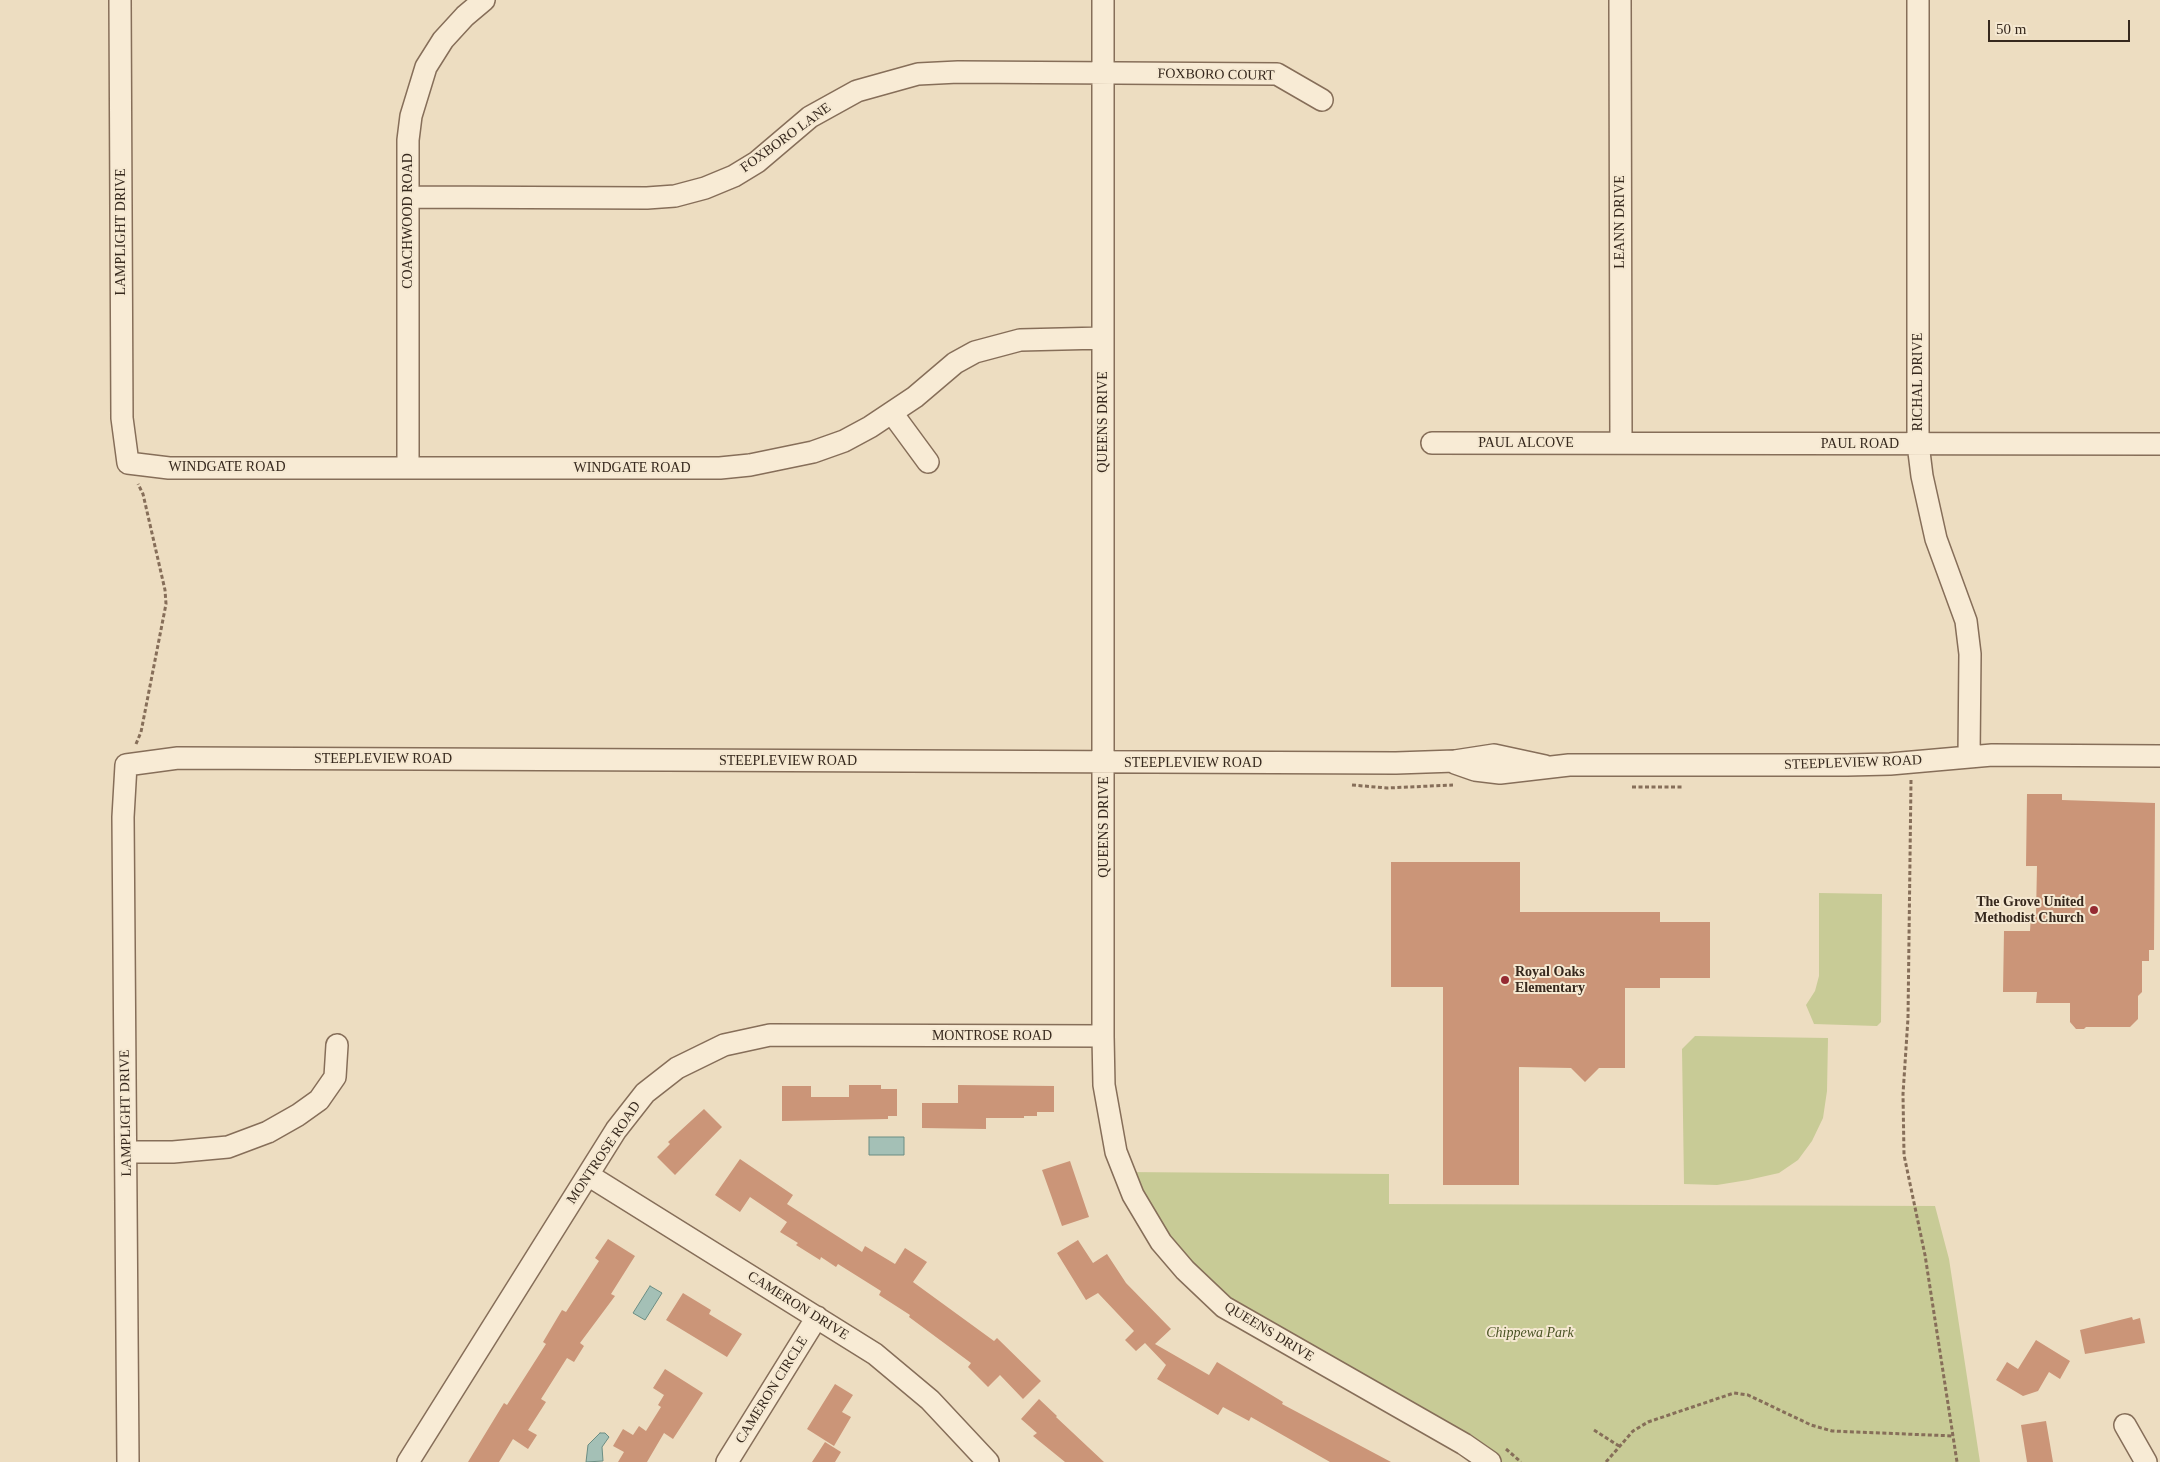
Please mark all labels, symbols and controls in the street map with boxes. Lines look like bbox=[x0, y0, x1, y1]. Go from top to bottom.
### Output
scale bar bbox=[1990, 10, 2132, 42]
text: 50 m bbox=[1996, 21, 2026, 37]
street label: FOXBORO COURT bbox=[1157, 66, 1275, 84]
street label: FOXBORO LANE bbox=[737, 100, 835, 176]
street label: COACHWOOD ROAD bbox=[400, 153, 416, 289]
street label: LAMPLIGHT DRIVE bbox=[113, 168, 129, 296]
street label: LEANN DRIVE bbox=[1612, 175, 1628, 269]
street label: RICHAL DRIVE bbox=[1910, 333, 1926, 431]
street label: QUEENS DRIVE bbox=[1095, 371, 1111, 473]
street label: PAUL ALCOVE bbox=[1478, 435, 1574, 451]
street label: PAUL ROAD bbox=[1821, 436, 1899, 452]
street label: WINDGATE ROAD bbox=[168, 459, 286, 475]
street label: WINDGATE ROAD bbox=[573, 460, 691, 476]
street label: STEEPLEVIEW ROAD bbox=[314, 751, 452, 767]
street label: STEEPLEVIEW ROAD bbox=[1784, 752, 1922, 774]
street label: STEEPLEVIEW ROAD bbox=[719, 753, 857, 769]
street label: STEEPLEVIEW ROAD bbox=[1124, 755, 1262, 771]
street label: QUEENS DRIVE bbox=[1096, 776, 1112, 878]
place label: The Grove United Methodist Church bbox=[1974, 894, 2084, 926]
marker: The Grove United Methodist Church bbox=[2088, 904, 2100, 916]
place label: Royal Oaks Elementary bbox=[1515, 964, 1585, 996]
marker: Royal Oaks Elementary bbox=[1499, 974, 1511, 986]
street label: MONTROSE ROAD bbox=[932, 1028, 1052, 1044]
street label: LAMPLIGHT DRIVE bbox=[116, 1049, 136, 1177]
street label: MONTROSE ROAD bbox=[563, 1098, 645, 1208]
street label: CAMERON DRIVE bbox=[744, 1268, 852, 1344]
street label: QUEENS DRIVE bbox=[1221, 1299, 1317, 1365]
park label: Chippewa Park bbox=[1486, 1325, 1574, 1341]
street label: CAMERON CIRCLE bbox=[732, 1333, 812, 1447]

